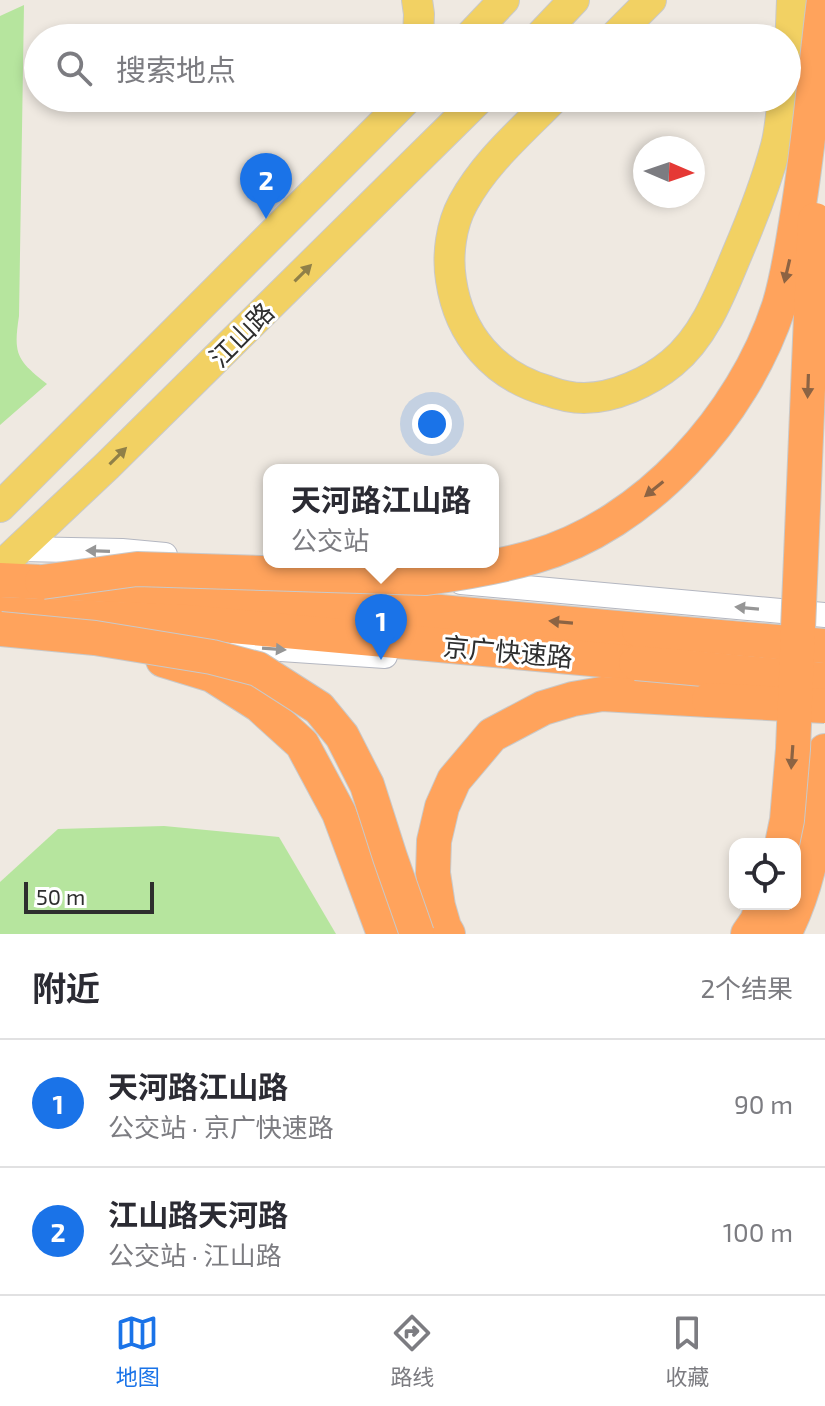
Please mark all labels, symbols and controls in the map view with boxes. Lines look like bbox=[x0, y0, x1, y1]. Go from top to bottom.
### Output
search box bbox=[24, 24, 801, 112]
icon: search bbox=[52, 46, 96, 90]
text: 搜索地点 bbox=[116, 51, 236, 87]
north arrow bbox=[633, 136, 705, 208]
pin: 2 bbox=[240, 153, 292, 219]
one-way arrow bbox=[780, 259, 793, 284]
one-way arrow bbox=[293, 264, 312, 283]
street label: 江山路 bbox=[202, 295, 280, 373]
one-way arrow bbox=[802, 374, 815, 399]
your location bbox=[412, 404, 452, 444]
one-way arrow bbox=[108, 447, 127, 465]
popup bbox=[263, 464, 499, 568]
one-way arrow bbox=[644, 480, 664, 497]
text: 天河路江山路 bbox=[291, 481, 471, 517]
text: 公交站 bbox=[291, 524, 369, 555]
one-way arrow bbox=[85, 544, 110, 557]
pin: 1 bbox=[355, 594, 407, 660]
one-way arrow bbox=[734, 601, 759, 614]
one-way arrow bbox=[548, 616, 573, 629]
street label: 京广快速路 bbox=[442, 630, 574, 672]
one-way arrow bbox=[262, 643, 287, 656]
one-way arrow bbox=[785, 745, 798, 770]
map controls bbox=[729, 838, 801, 910]
button: locate bbox=[729, 838, 801, 910]
scale bar bbox=[24, 878, 154, 914]
text: 50 m bbox=[36, 883, 85, 909]
text: 附近 bbox=[32, 967, 100, 1008]
text: 2个结果 bbox=[700, 972, 793, 1003]
text: 天河路江山路 bbox=[108, 1068, 288, 1104]
text: 1 bbox=[52, 1088, 64, 1119]
text: 90 m bbox=[734, 1088, 793, 1119]
text: 公交站 · 京广快速路 bbox=[108, 1111, 334, 1142]
text: 江山路天河路 bbox=[108, 1196, 288, 1232]
text: 2 bbox=[50, 1216, 66, 1247]
text: 100 m bbox=[723, 1216, 793, 1247]
text: 公交站 · 江山路 bbox=[108, 1239, 282, 1270]
tab: 地图 bbox=[115, 1311, 160, 1391]
tab: 路线 bbox=[390, 1311, 435, 1391]
tab: 收藏 bbox=[665, 1311, 710, 1391]

